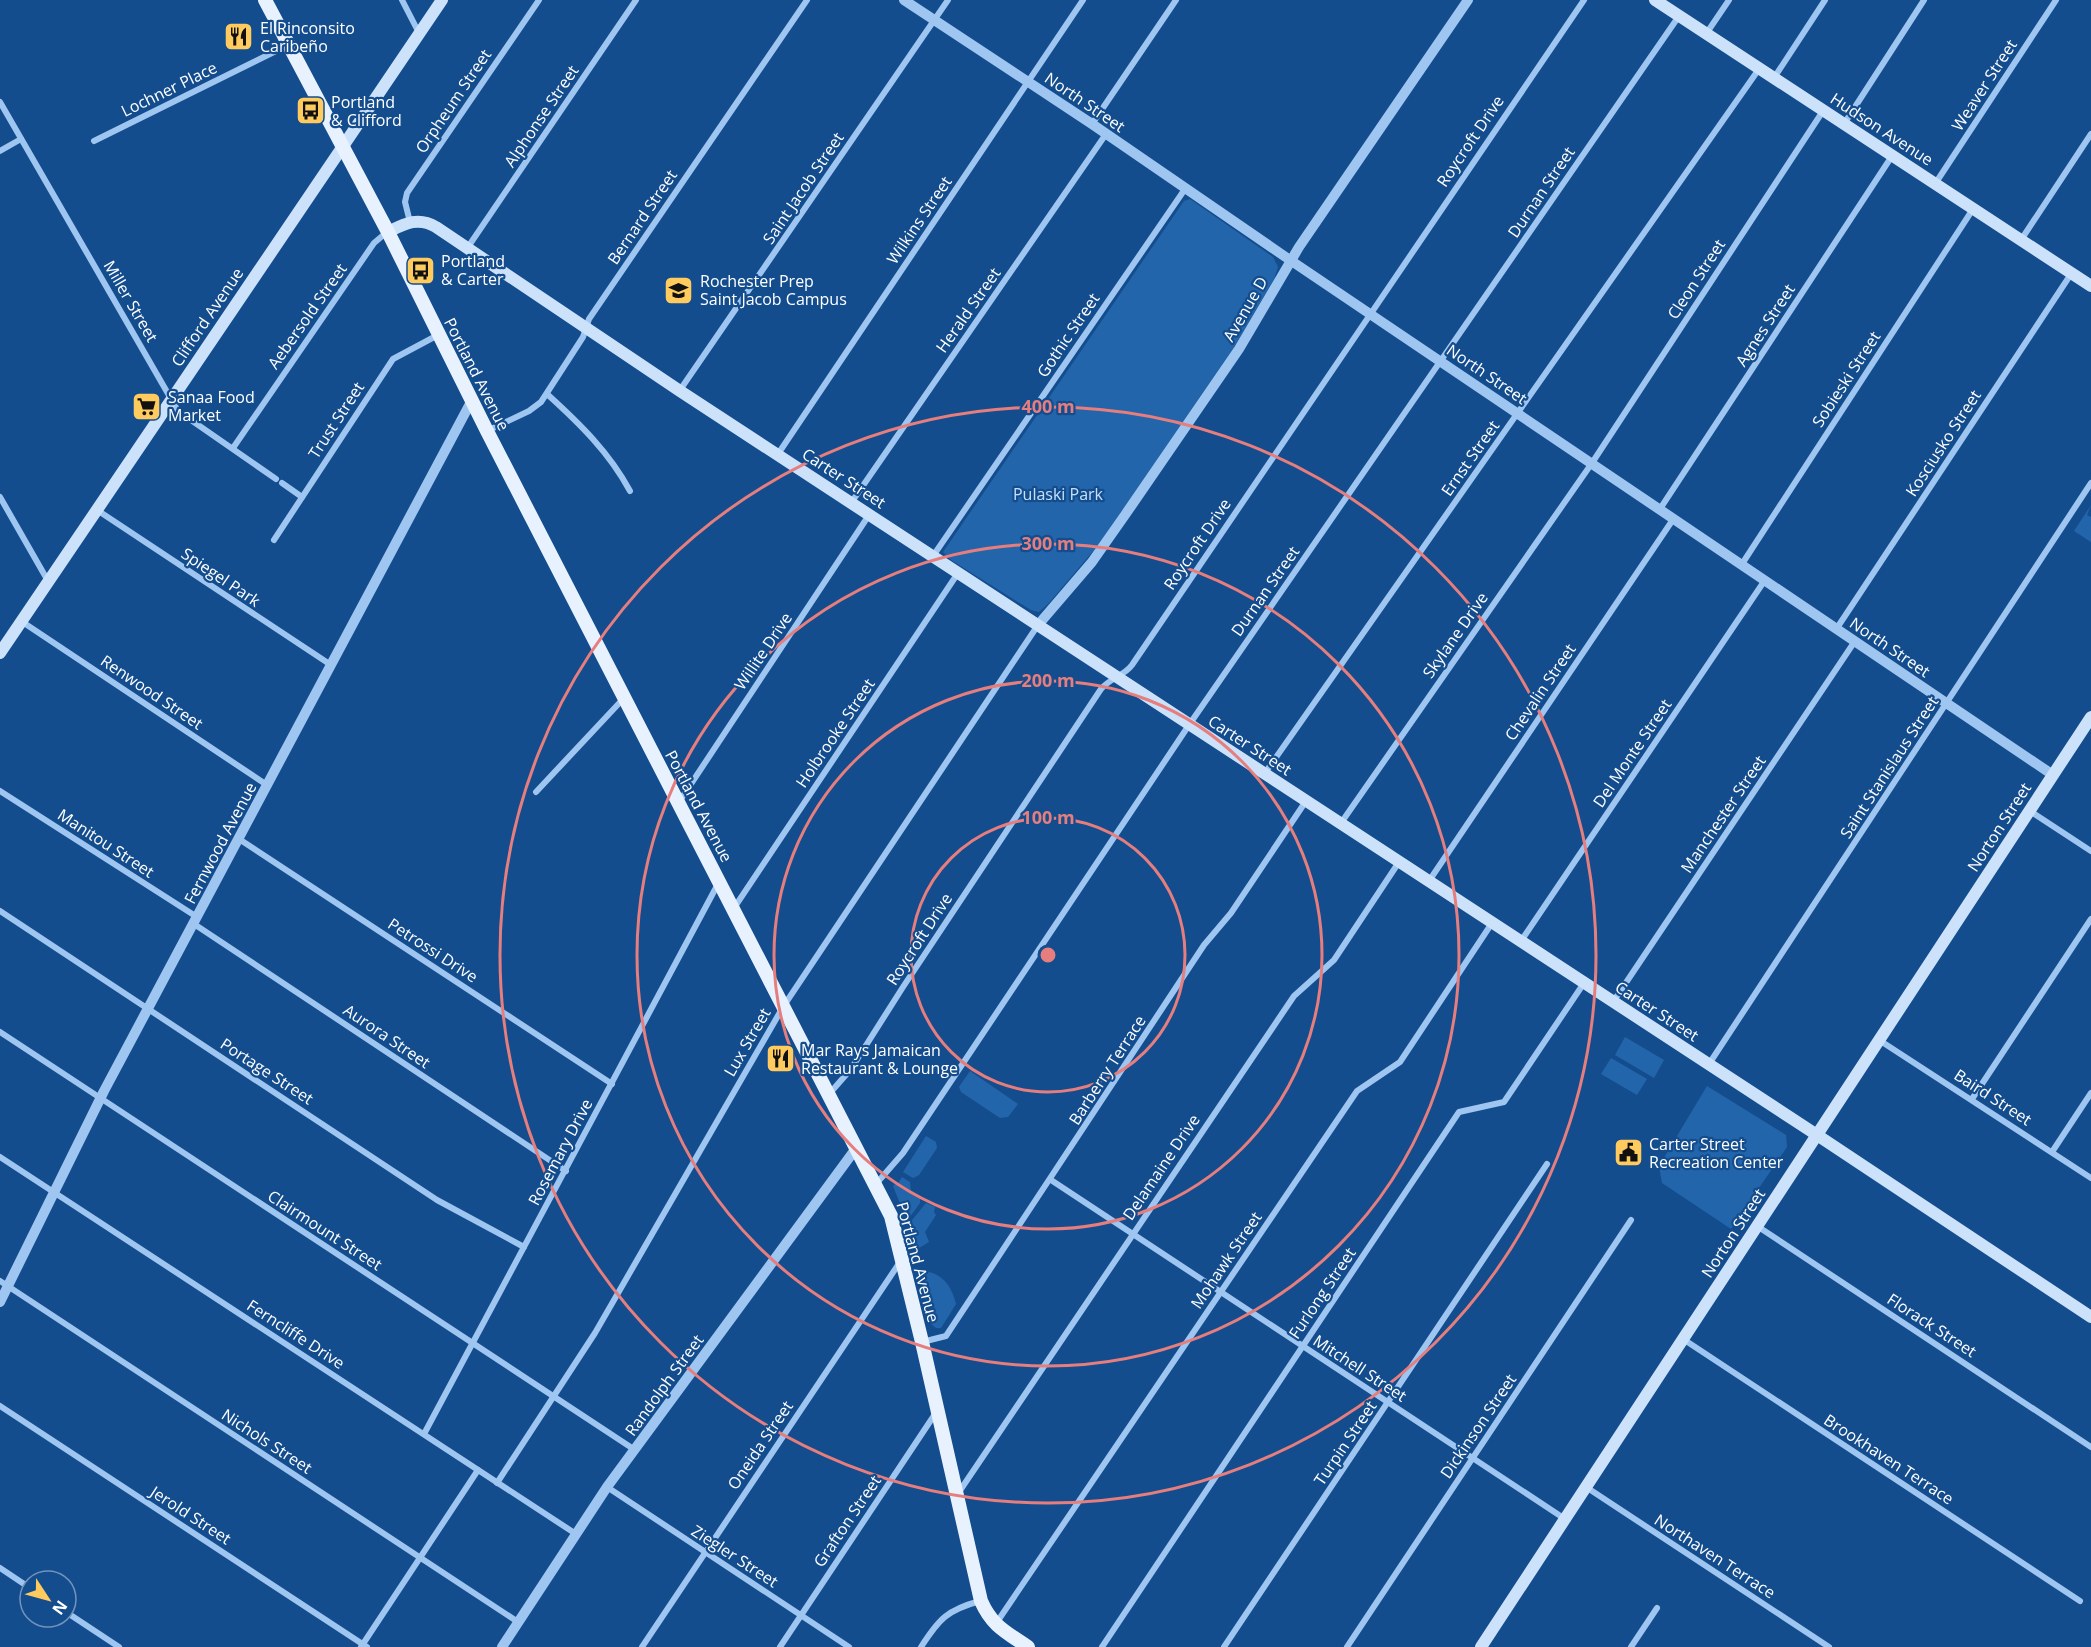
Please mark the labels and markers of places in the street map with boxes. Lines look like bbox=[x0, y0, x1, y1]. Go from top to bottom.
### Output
place label: El Rinconsito Caribeño bbox=[260, 17, 355, 57]
restaurant icon: El Rinconsito Caribeño bbox=[223, 21, 255, 53]
place label: Portland & Clifford bbox=[331, 91, 402, 131]
bus stop icon: Portland & Clifford bbox=[294, 95, 326, 127]
place label: Portland & Carter bbox=[441, 250, 505, 290]
bus stop icon: Portland & Carter bbox=[404, 254, 436, 286]
place label: Rochester Prep Saint Jacob Campus bbox=[700, 270, 847, 310]
school or university icon: Rochester Prep Saint Jacob Campus bbox=[663, 274, 695, 306]
place label: Sanaa Food Market bbox=[168, 386, 255, 426]
supermarket icon: Sanaa Food Market bbox=[131, 390, 163, 422]
centre of rings bbox=[1038, 945, 1058, 965]
place label: Mar Rays Jamaican Restaurant & Lounge bbox=[801, 1039, 958, 1079]
restaurant icon: Mar Rays Jamaican Restaurant & Lounge bbox=[764, 1043, 796, 1075]
place label: Carter Street Recreation Center bbox=[1649, 1133, 1784, 1173]
public building icon: Carter Street Recreation Center bbox=[1612, 1137, 1644, 1169]

